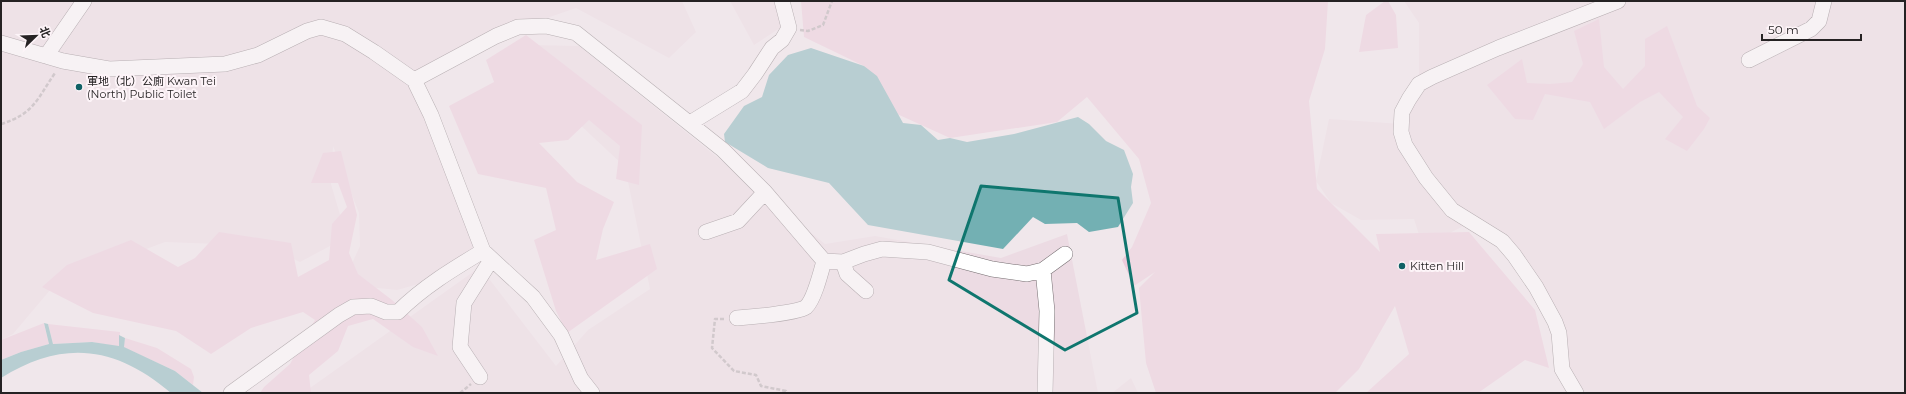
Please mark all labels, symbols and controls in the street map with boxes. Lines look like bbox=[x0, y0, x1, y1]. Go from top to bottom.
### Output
north arrow bbox=[16, 16, 56, 56]
scale bar bbox=[1762, 16, 1861, 42]
text: 50 m bbox=[1768, 22, 1799, 37]
text: 北 bbox=[37, 24, 54, 40]
place label: 軍地（北）公廁 Kwan Tei (North) Public Toilet bbox=[87, 74, 216, 101]
marker: 軍地（北）公廁 Kwan Tei (North) Public Toilet bbox=[74, 82, 84, 92]
place label: Kitten Hill bbox=[1410, 259, 1464, 273]
marker: Kitten Hill bbox=[1397, 261, 1407, 271]

